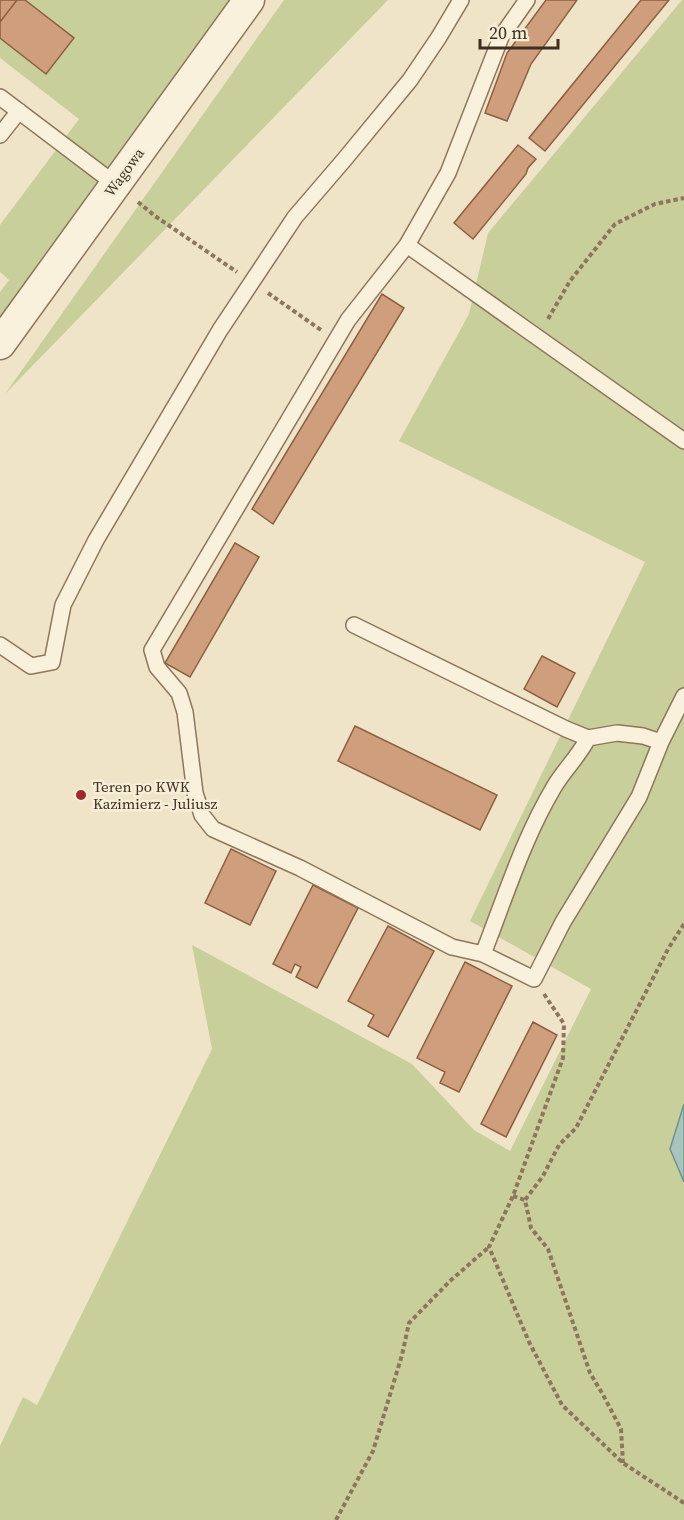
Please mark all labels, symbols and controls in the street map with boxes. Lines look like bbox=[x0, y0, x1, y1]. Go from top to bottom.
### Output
scale bar bbox=[480, 12, 558, 50]
text: 20 m bbox=[489, 20, 527, 45]
street label: Wagowa bbox=[99, 143, 149, 201]
place label: Teren po KWK Kazimierz - Juliusz bbox=[93, 776, 217, 814]
marker: Teren po KWK Kazimierz - Juliusz bbox=[74, 788, 88, 802]

